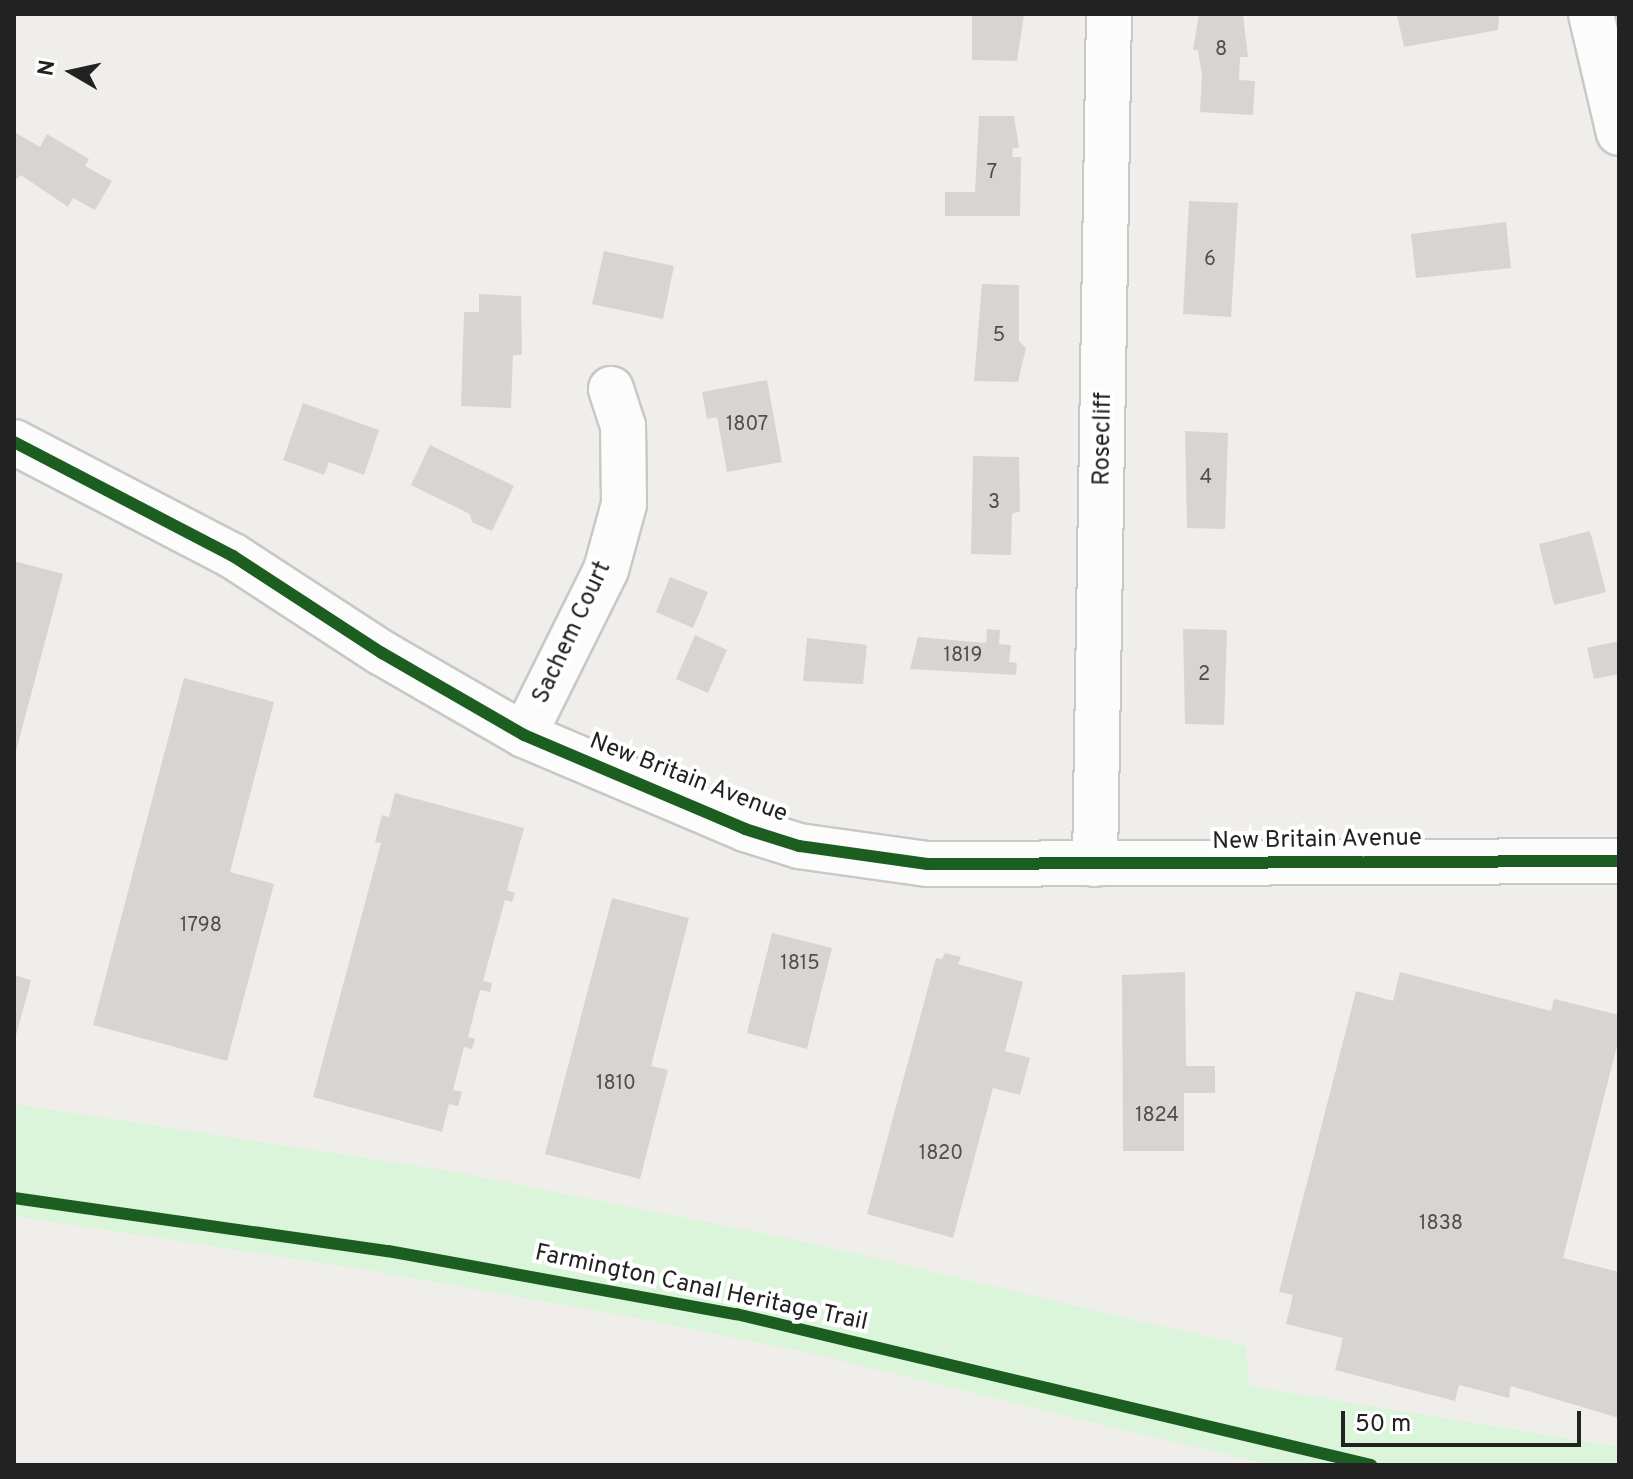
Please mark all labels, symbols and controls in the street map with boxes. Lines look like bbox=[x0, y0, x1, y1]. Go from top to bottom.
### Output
north arrow bbox=[32, 32, 112, 112]
house number: 8 bbox=[1215, 38, 1227, 62]
text: N bbox=[33, 58, 62, 78]
house number: 7 bbox=[987, 161, 997, 185]
house number: 6 bbox=[1204, 248, 1216, 272]
house number: 5 bbox=[993, 324, 1005, 348]
street label: Rosecliff bbox=[1089, 392, 1119, 486]
house number: 1807 bbox=[726, 413, 768, 437]
house number: 4 bbox=[1200, 466, 1212, 490]
house number: 3 bbox=[988, 491, 1000, 515]
street label: Sachem Court bbox=[527, 557, 619, 709]
house number: 1819 bbox=[943, 644, 983, 668]
house number: 2 bbox=[1198, 663, 1210, 687]
street label: New Britain Avenue bbox=[585, 728, 791, 830]
street label: New Britain Avenue bbox=[1212, 825, 1422, 857]
house number: 1798 bbox=[180, 914, 222, 938]
house number: 1815 bbox=[780, 952, 820, 976]
house number: 1810 bbox=[596, 1072, 636, 1096]
house number: 1824 bbox=[1135, 1104, 1179, 1128]
house number: 1820 bbox=[919, 1142, 963, 1166]
house number: 1838 bbox=[1419, 1212, 1463, 1236]
street label: Farmington Canal Heritage Trail bbox=[532, 1240, 870, 1338]
scale bar bbox=[1345, 1395, 1585, 1445]
text: 50 m bbox=[1355, 1410, 1411, 1440]

